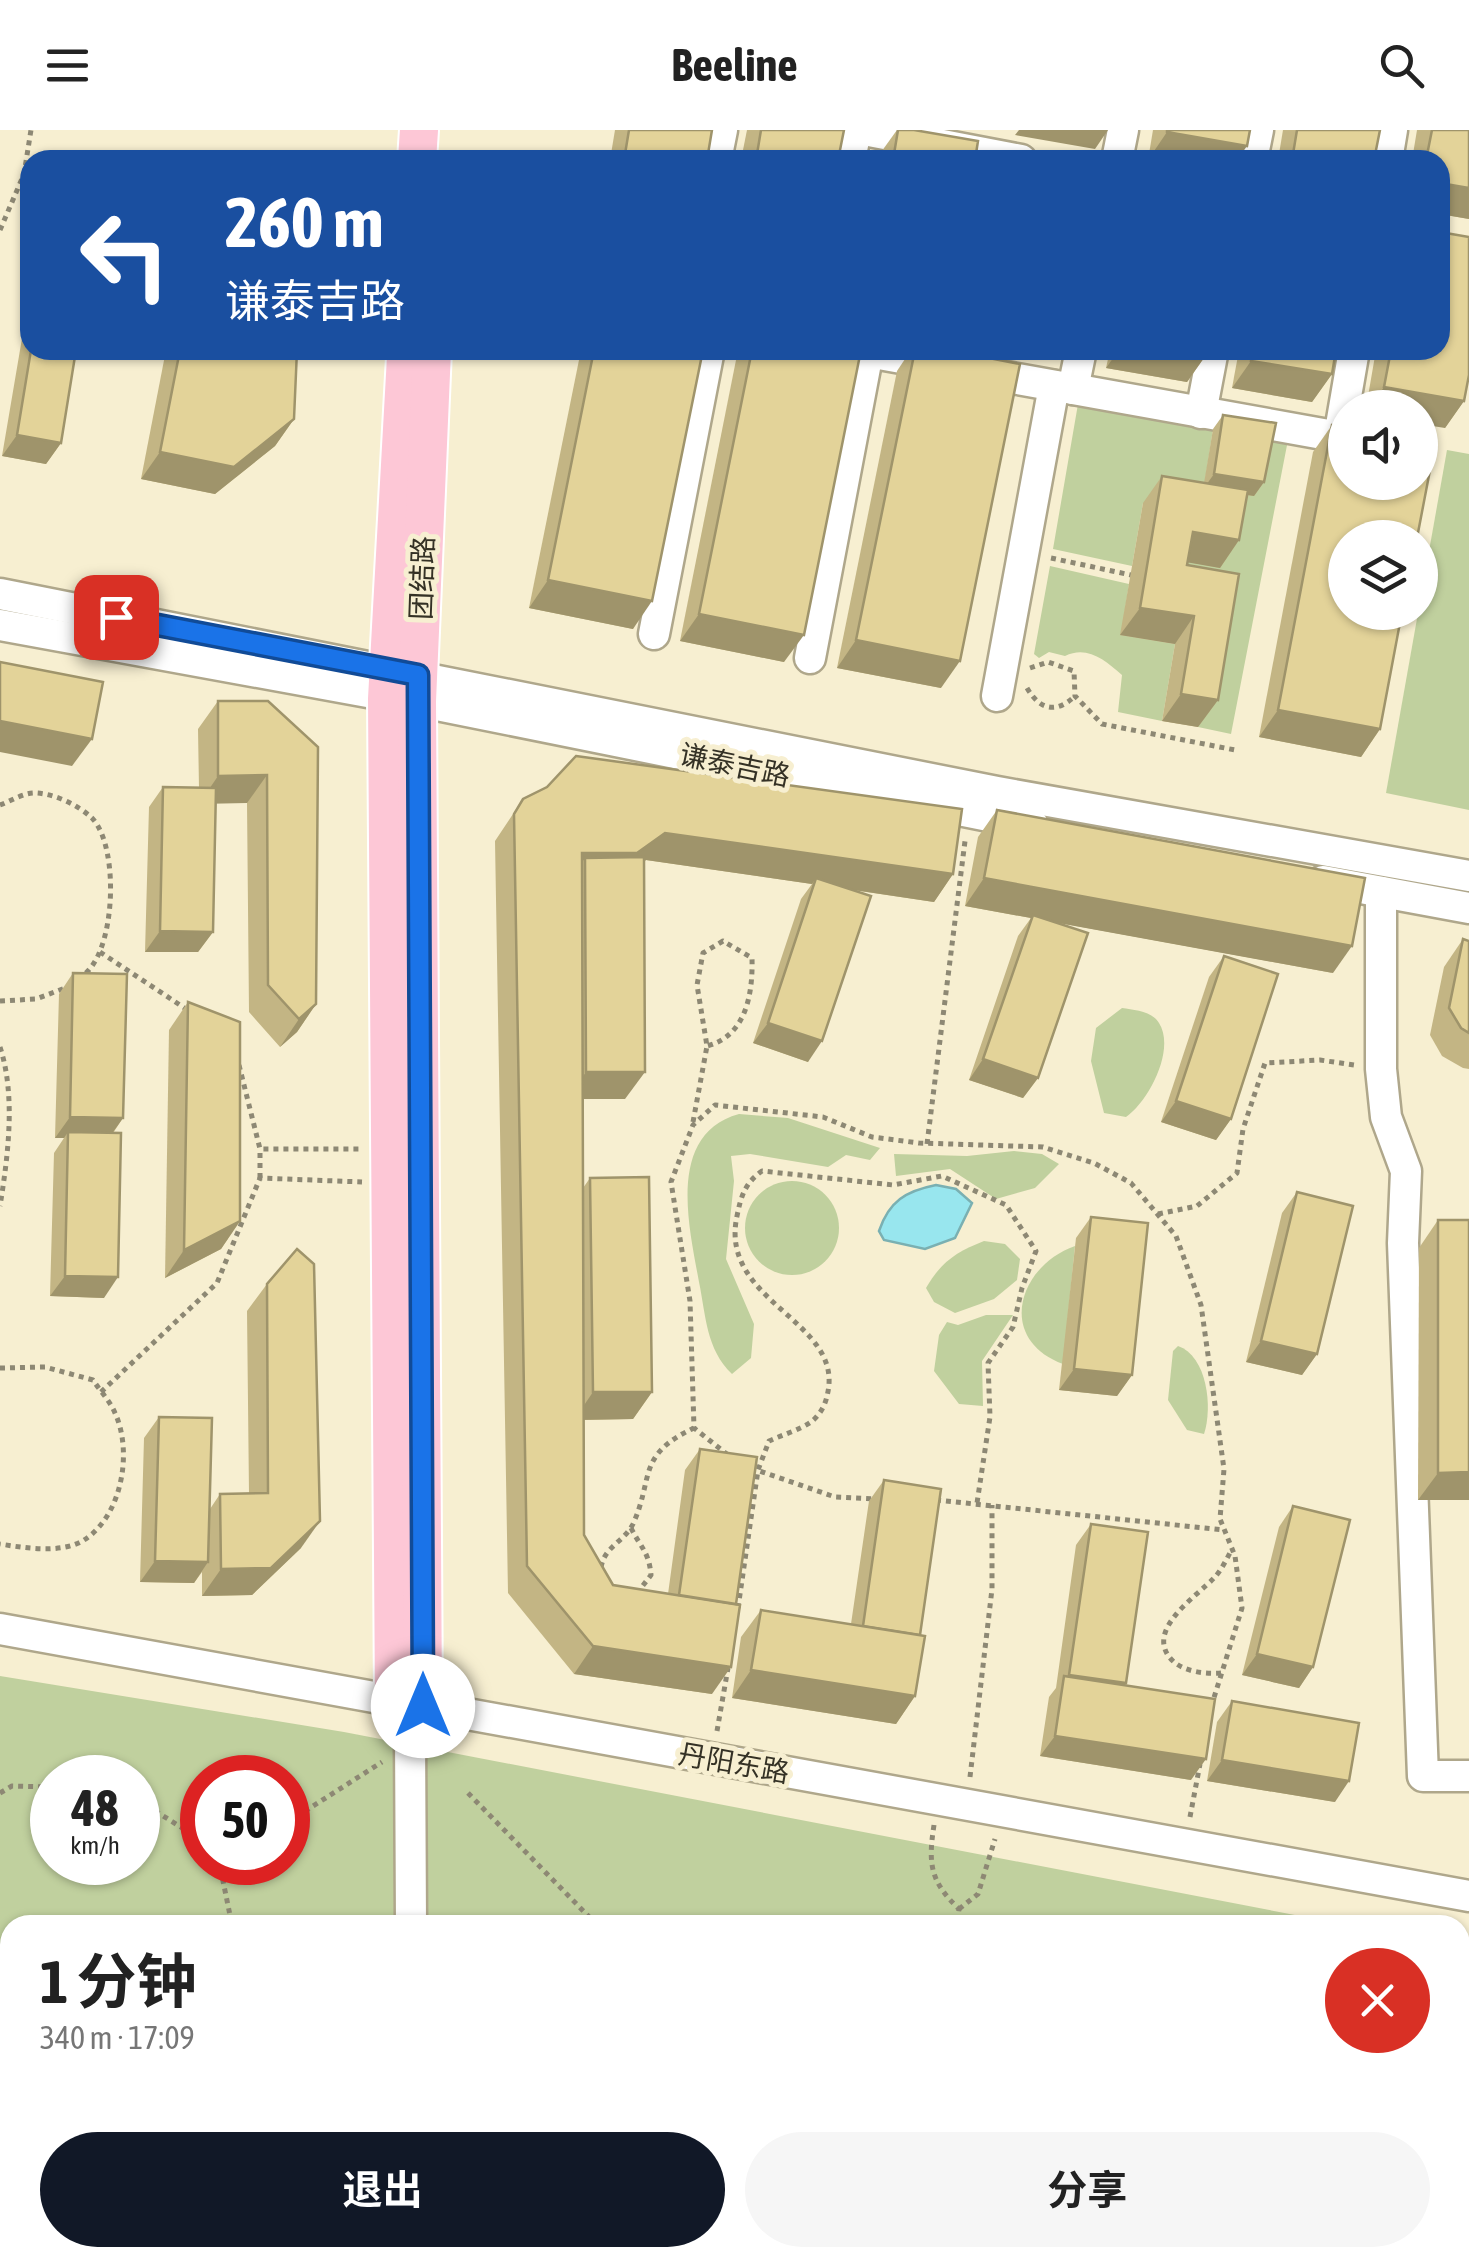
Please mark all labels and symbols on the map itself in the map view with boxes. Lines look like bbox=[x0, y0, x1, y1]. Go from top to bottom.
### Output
street label: 团结路 bbox=[405, 535, 439, 621]
pin bbox=[74, 575, 159, 660]
street label: 谦泰吉路 bbox=[677, 738, 793, 792]
position arrow bbox=[371, 1654, 475, 1758]
street label: 丹阳东路 bbox=[676, 1738, 792, 1788]
speed limit sign: 50 bbox=[180, 1755, 310, 1885]

